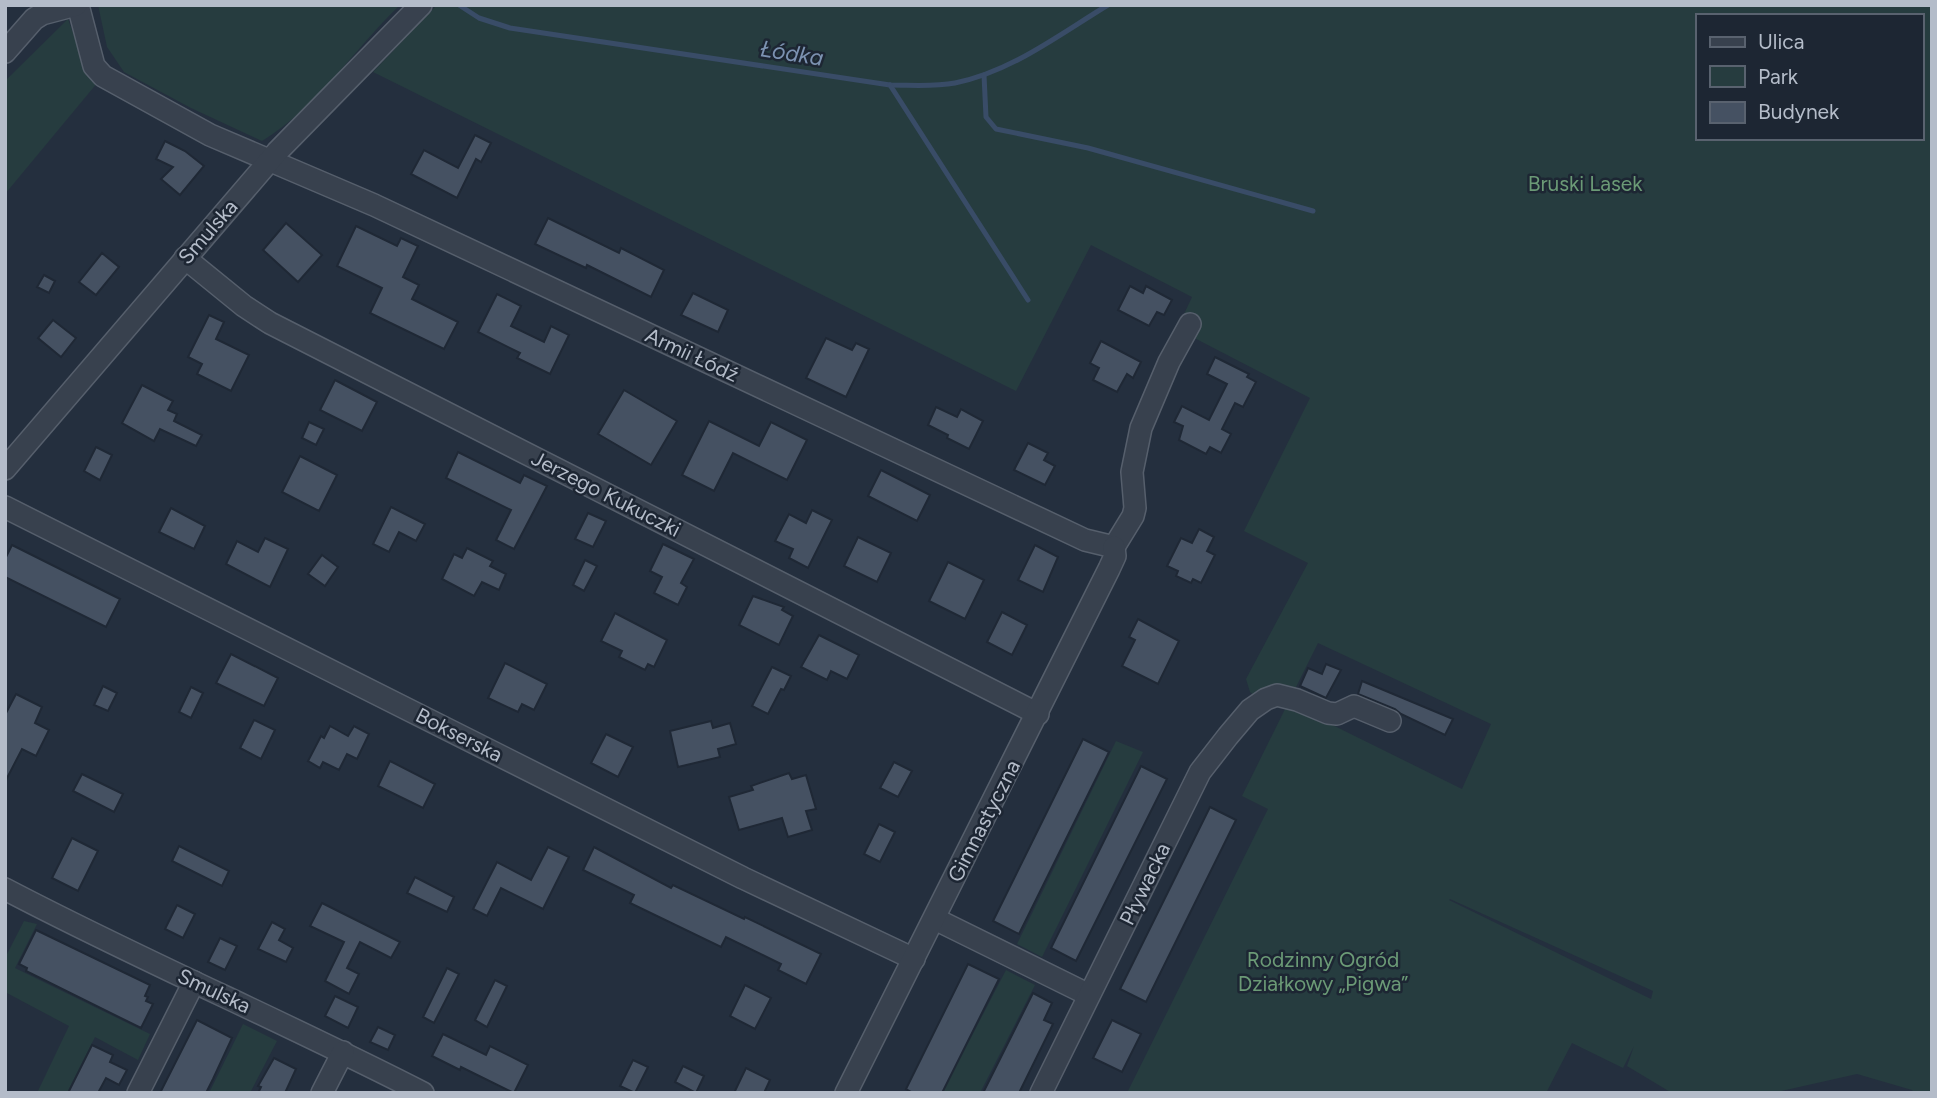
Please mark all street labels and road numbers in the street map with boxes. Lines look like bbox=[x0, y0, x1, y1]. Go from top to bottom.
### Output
street label: Smulska bbox=[173, 194, 242, 269]
street label: Armii Łódź bbox=[642, 322, 743, 387]
street label: Jerzego Kukuczki bbox=[528, 445, 685, 542]
street label: Bokserska bbox=[412, 702, 507, 767]
street label: Gimnastyczna bbox=[942, 756, 1025, 886]
street label: Pływacka bbox=[1114, 839, 1175, 929]
street label: Smulska bbox=[174, 963, 255, 1018]

